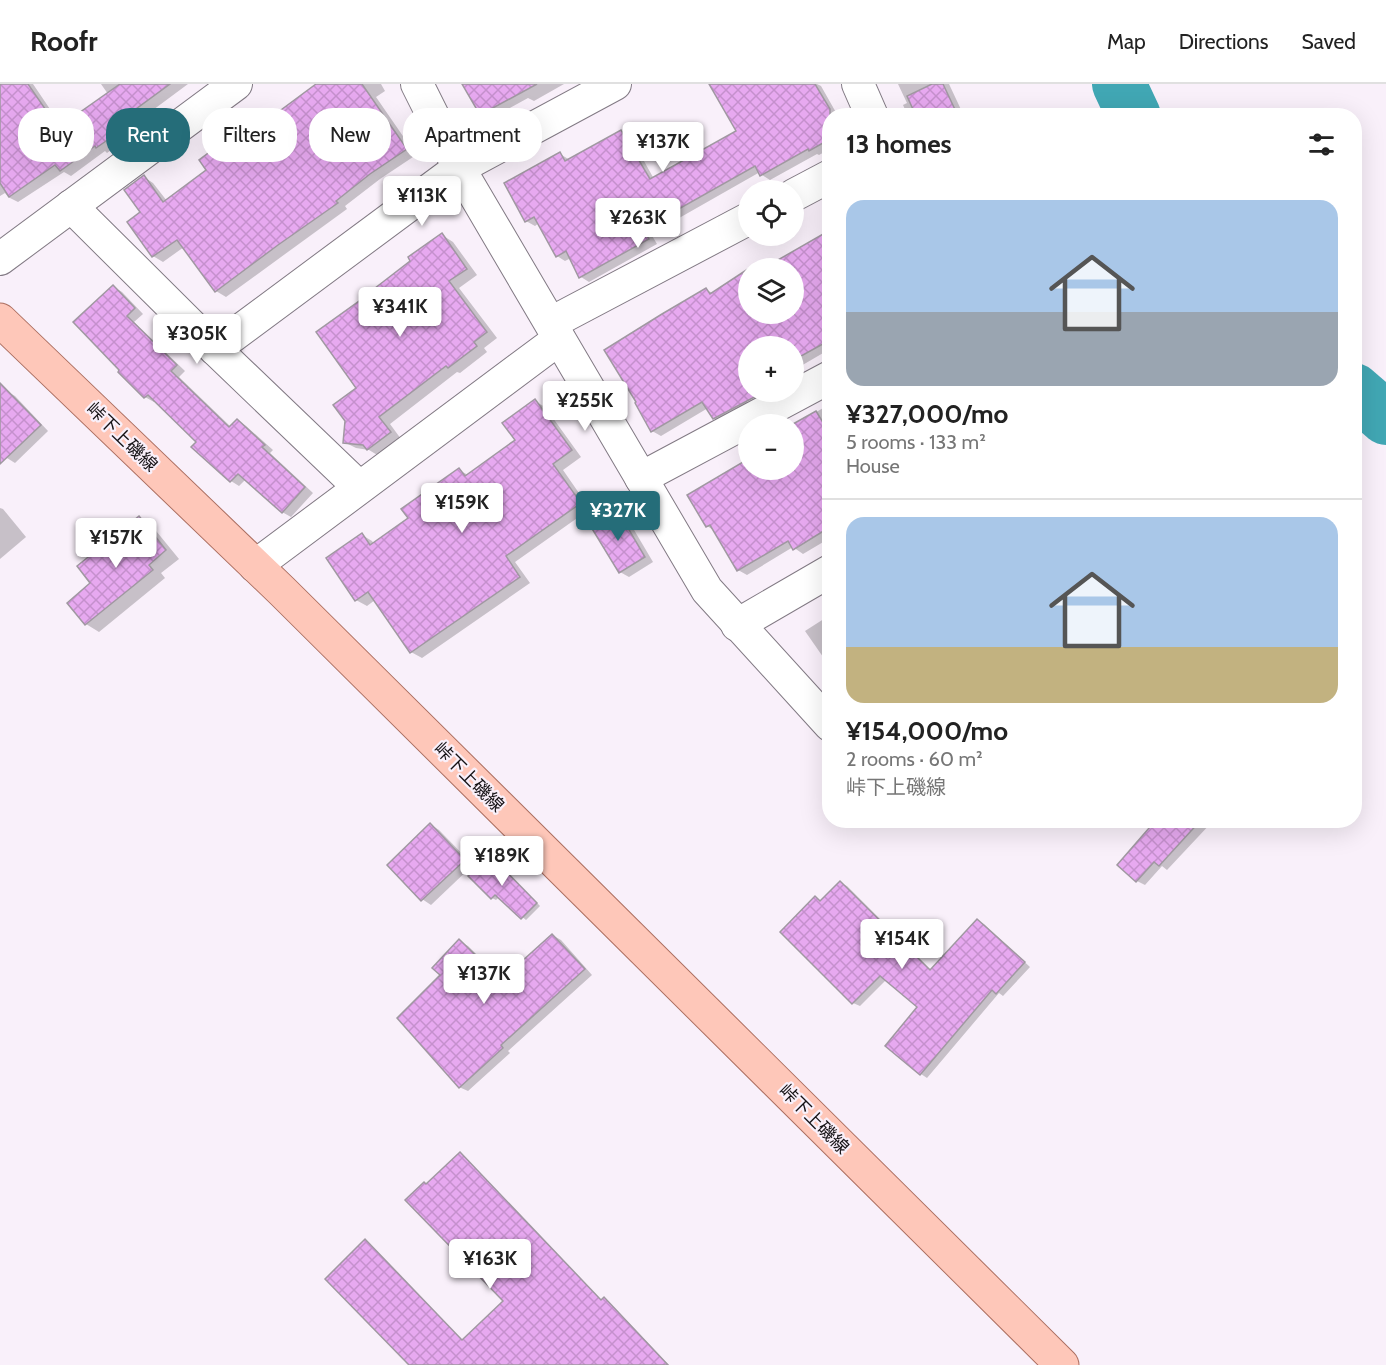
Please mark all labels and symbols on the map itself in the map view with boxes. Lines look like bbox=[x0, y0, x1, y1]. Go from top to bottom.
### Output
pin: ¥137K bbox=[621, 122, 705, 173]
pin: ¥113K bbox=[380, 176, 464, 227]
pin: ¥263K bbox=[596, 198, 680, 249]
pin: ¥341K bbox=[358, 287, 442, 338]
pin: ¥305K bbox=[155, 314, 239, 365]
pin: ¥255K bbox=[543, 381, 627, 432]
street label: 峠下上磯線 bbox=[82, 398, 162, 476]
pin: ¥159K bbox=[420, 483, 504, 534]
pin: ¥327K bbox=[576, 491, 660, 542]
pin: ¥157K bbox=[74, 518, 158, 569]
street label: 峠下上磯線 bbox=[429, 737, 509, 817]
pin: ¥189K bbox=[460, 836, 544, 887]
pin: ¥154K bbox=[860, 919, 944, 970]
pin: ¥137K bbox=[442, 954, 526, 1005]
street label: 峠下上磯線 bbox=[774, 1079, 854, 1159]
pin: ¥163K bbox=[448, 1239, 532, 1290]

